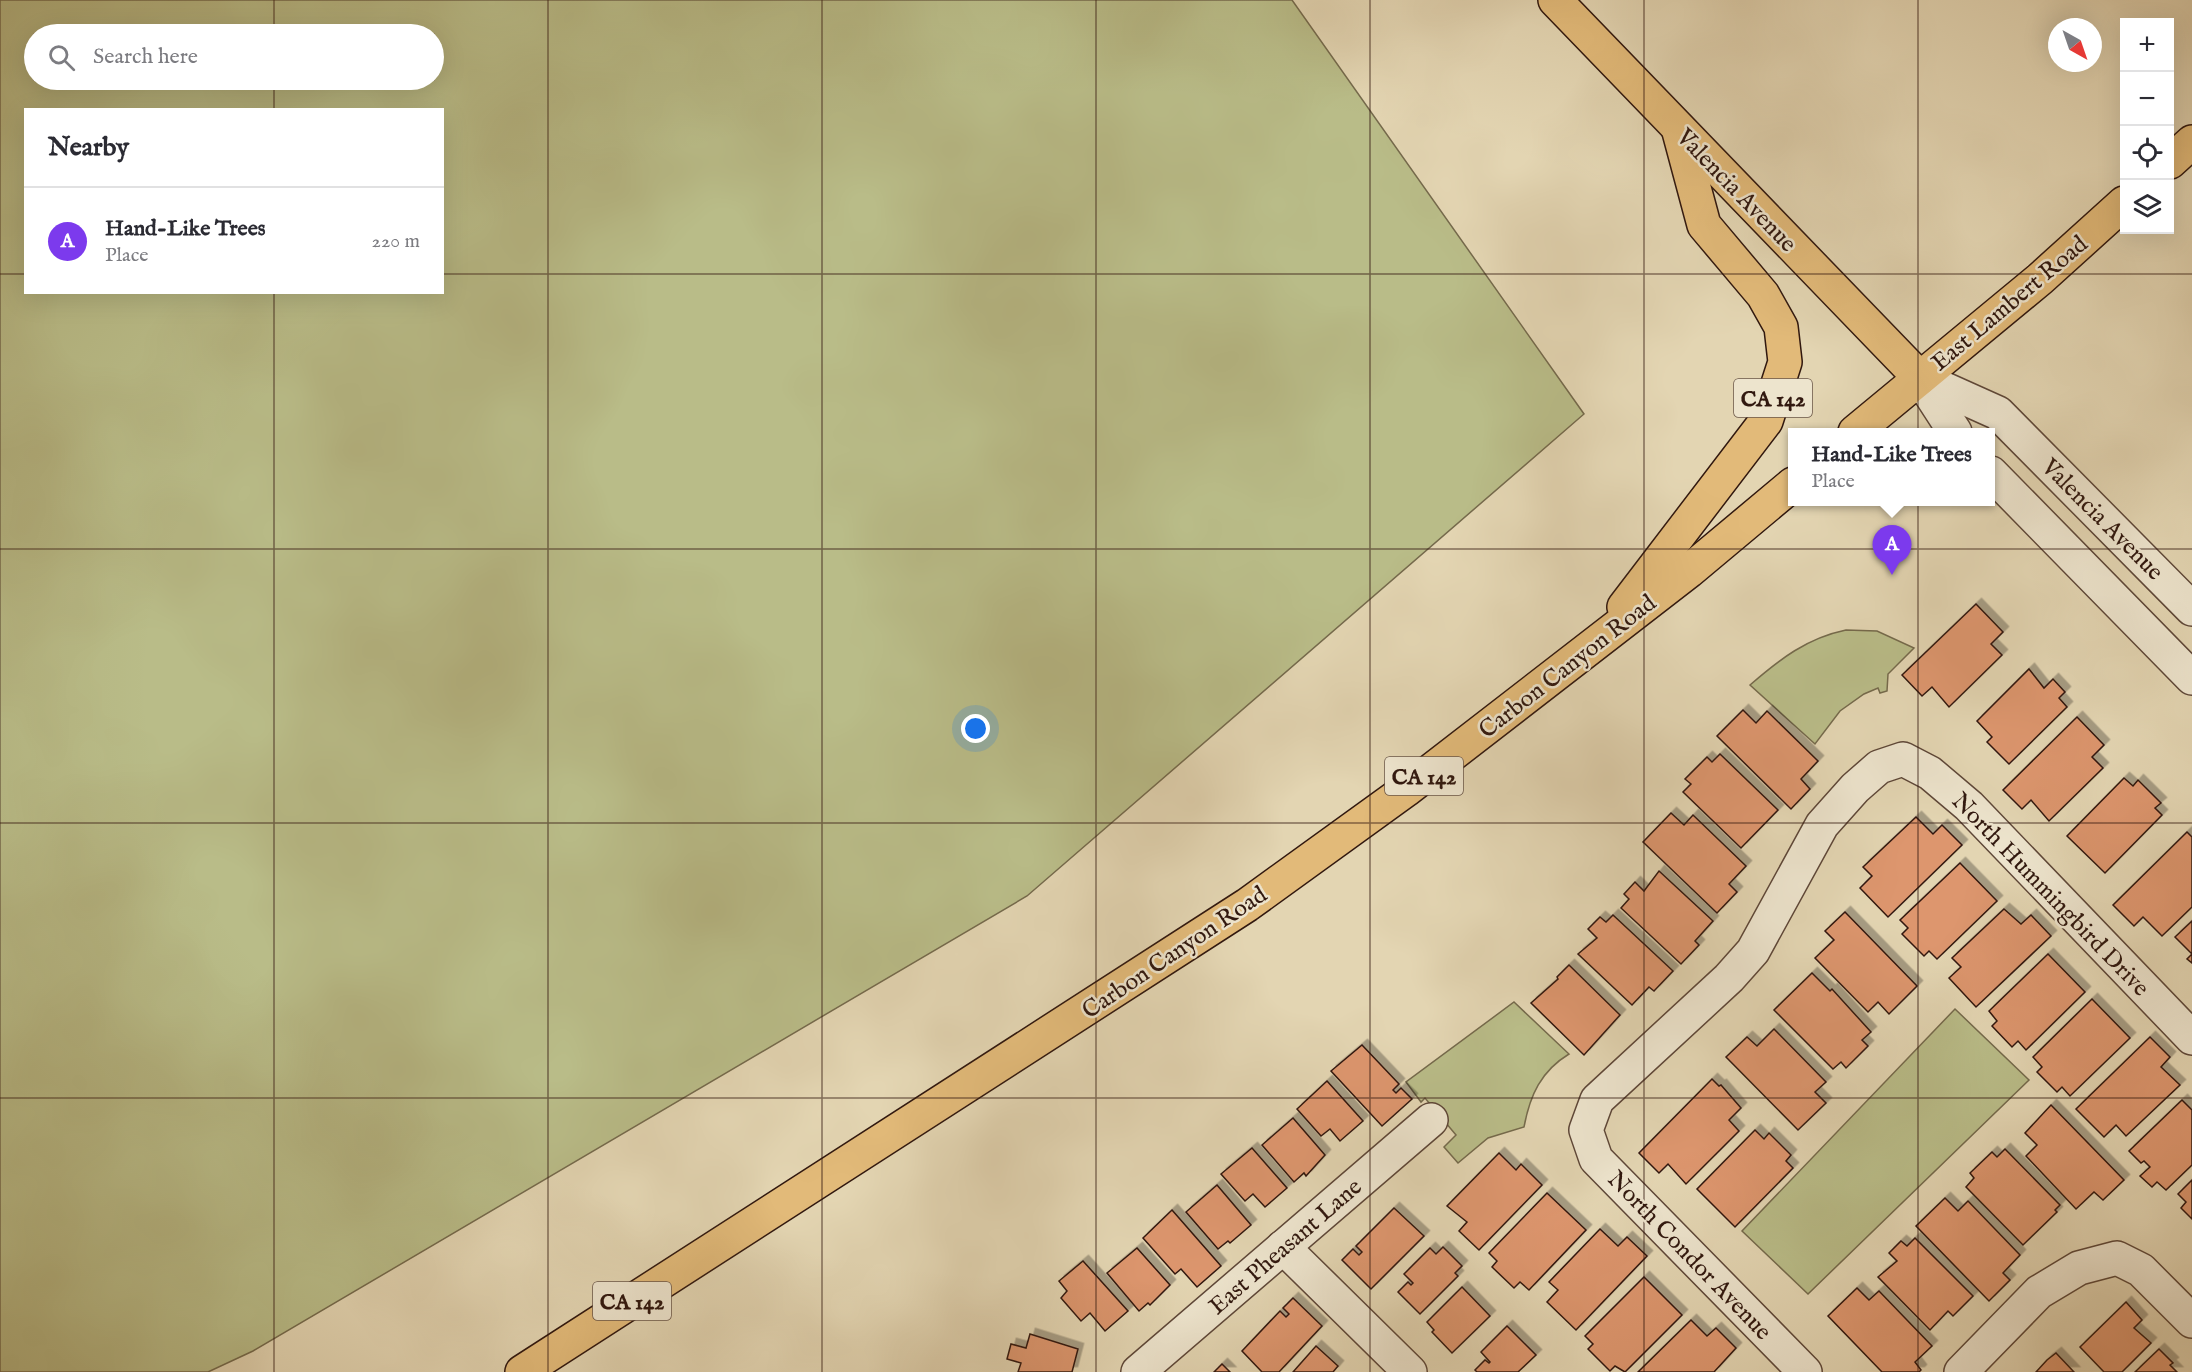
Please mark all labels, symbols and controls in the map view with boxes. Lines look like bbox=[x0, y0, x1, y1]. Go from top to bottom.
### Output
north arrow bbox=[2048, 18, 2102, 72]
map controls bbox=[2120, 18, 2174, 234]
button: + bbox=[2120, 18, 2174, 72]
search box bbox=[24, 24, 444, 90]
icon: search bbox=[45, 41, 78, 74]
text: Search here bbox=[93, 43, 198, 71]
button: − bbox=[2120, 72, 2174, 126]
street label: Valencia Avenue bbox=[1668, 122, 1803, 260]
button: locate bbox=[2120, 126, 2174, 180]
text: Nearby bbox=[48, 131, 129, 164]
button: layers bbox=[2120, 180, 2174, 234]
text: Hand-Like Trees bbox=[105, 215, 265, 243]
text: A bbox=[61, 229, 74, 254]
text: 220 m bbox=[372, 229, 420, 254]
street label: East Lambert Road bbox=[1925, 229, 2095, 379]
text: Place bbox=[105, 243, 148, 268]
road number: CA 142 bbox=[1734, 379, 1812, 417]
popup bbox=[1788, 428, 1995, 506]
text: Hand-Like Trees bbox=[1811, 441, 1972, 469]
street label: Valencia Avenue bbox=[2034, 452, 2170, 588]
text: Place bbox=[1811, 469, 1855, 494]
pin: A bbox=[1872, 526, 1912, 575]
street label: Carbon Canyon Road bbox=[1473, 588, 1663, 746]
your location bbox=[961, 714, 990, 743]
road number: CA 142 bbox=[1385, 757, 1463, 795]
street label: North Hummingbird Drive bbox=[1944, 786, 2156, 1004]
street label: Carbon Canyon Road bbox=[1076, 880, 1273, 1027]
street label: North Condor Avenue bbox=[1600, 1165, 1778, 1347]
street label: East Pheasant Lane bbox=[1203, 1172, 1369, 1322]
road number: CA 142 bbox=[593, 1282, 671, 1320]

